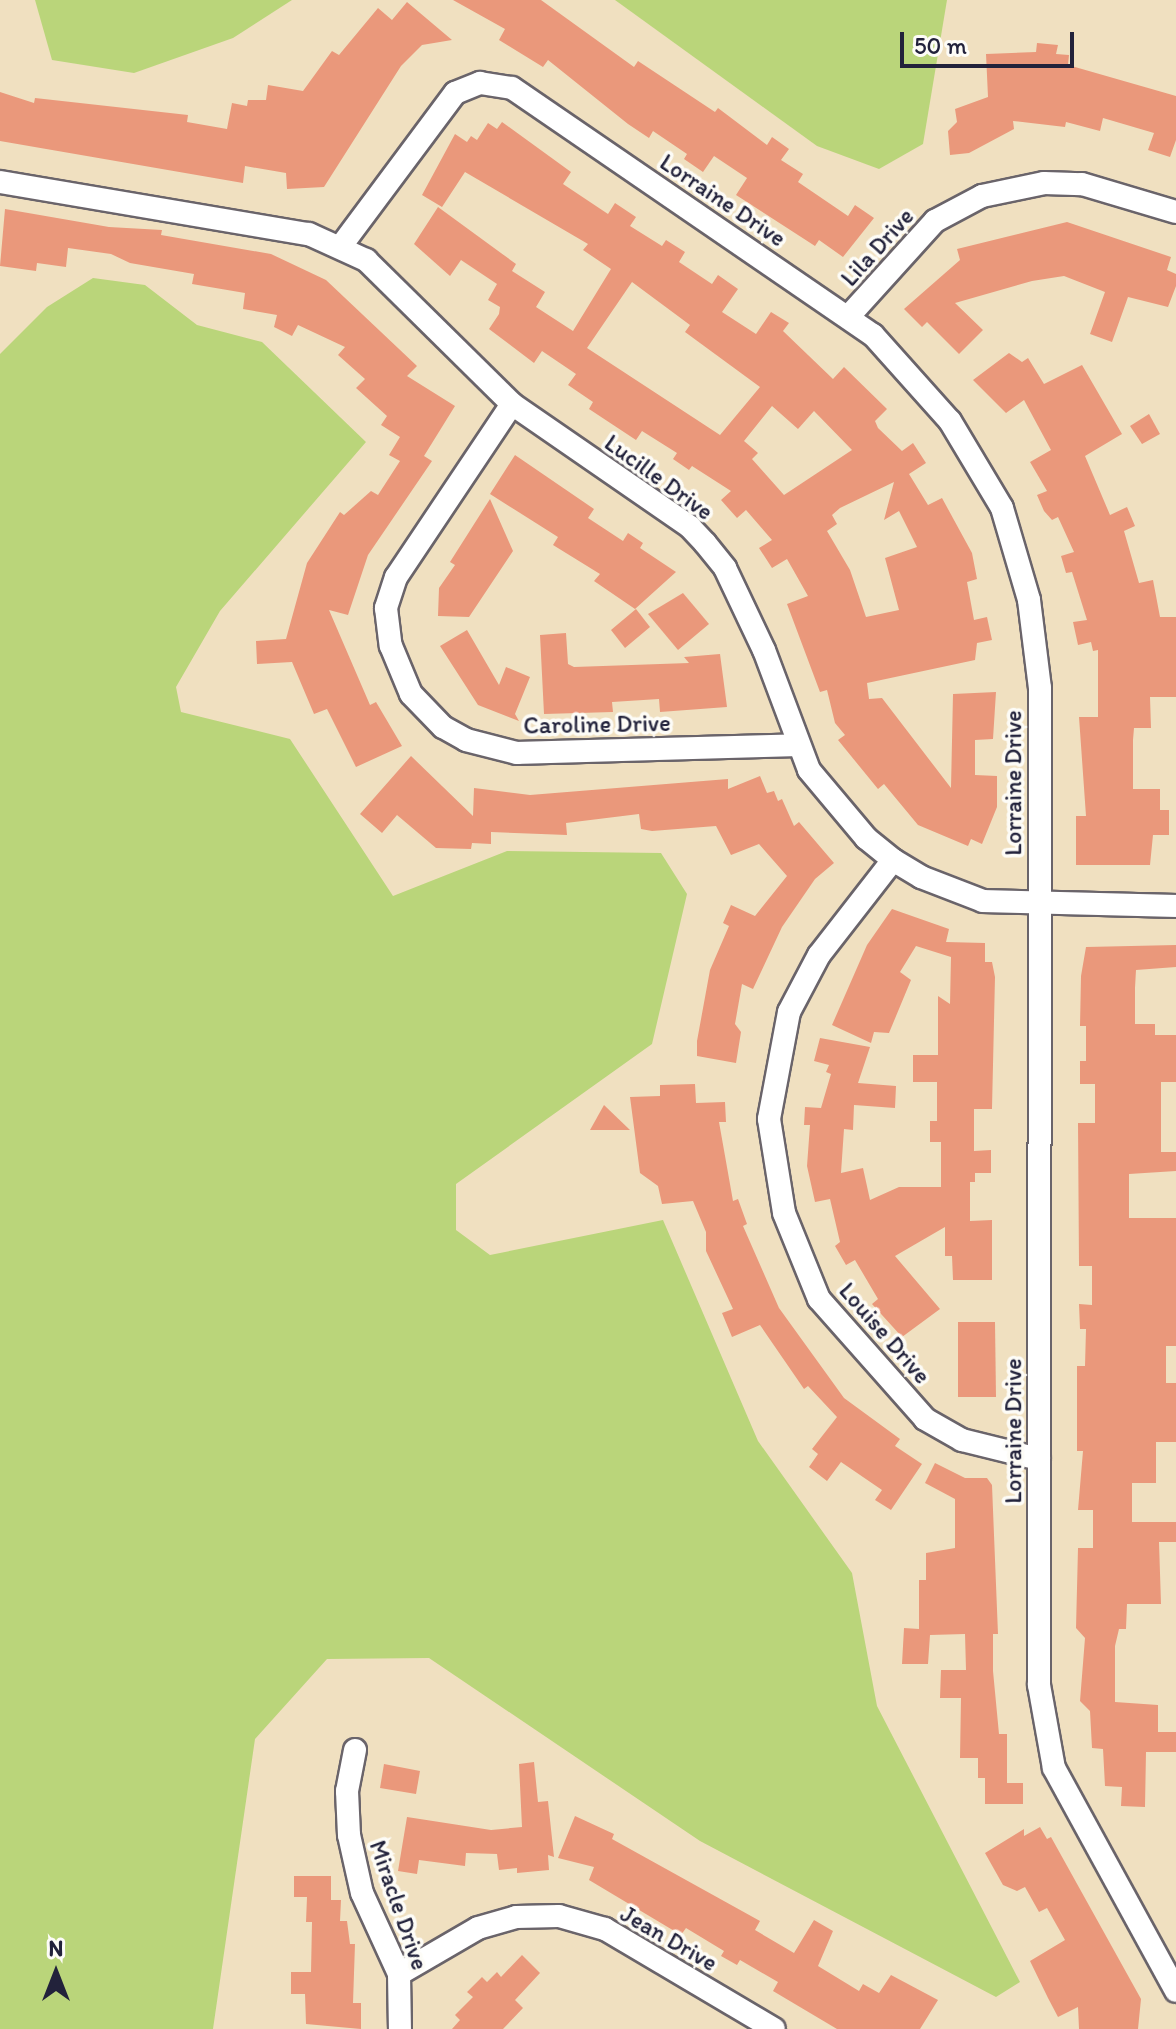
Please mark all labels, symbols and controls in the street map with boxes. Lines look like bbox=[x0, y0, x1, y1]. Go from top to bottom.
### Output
scale bar bbox=[904, 16, 1078, 66]
text: 50 m bbox=[914, 31, 967, 60]
street label: Lorraine Drive bbox=[655, 147, 791, 253]
street label: Lila Drive bbox=[834, 202, 920, 292]
street label: Lucille Drive bbox=[599, 428, 719, 526]
street label: Caroline Drive bbox=[523, 708, 671, 740]
street label: Lorraine Drive bbox=[999, 710, 1027, 856]
street label: Louise Drive bbox=[833, 1276, 937, 1390]
street label: Lorraine Drive bbox=[999, 1358, 1027, 1504]
street label: Miracle Drive bbox=[363, 1836, 435, 1974]
street label: Jean Drive bbox=[615, 1899, 723, 1977]
north arrow bbox=[16, 1933, 96, 2013]
text: N bbox=[49, 1935, 63, 1962]

